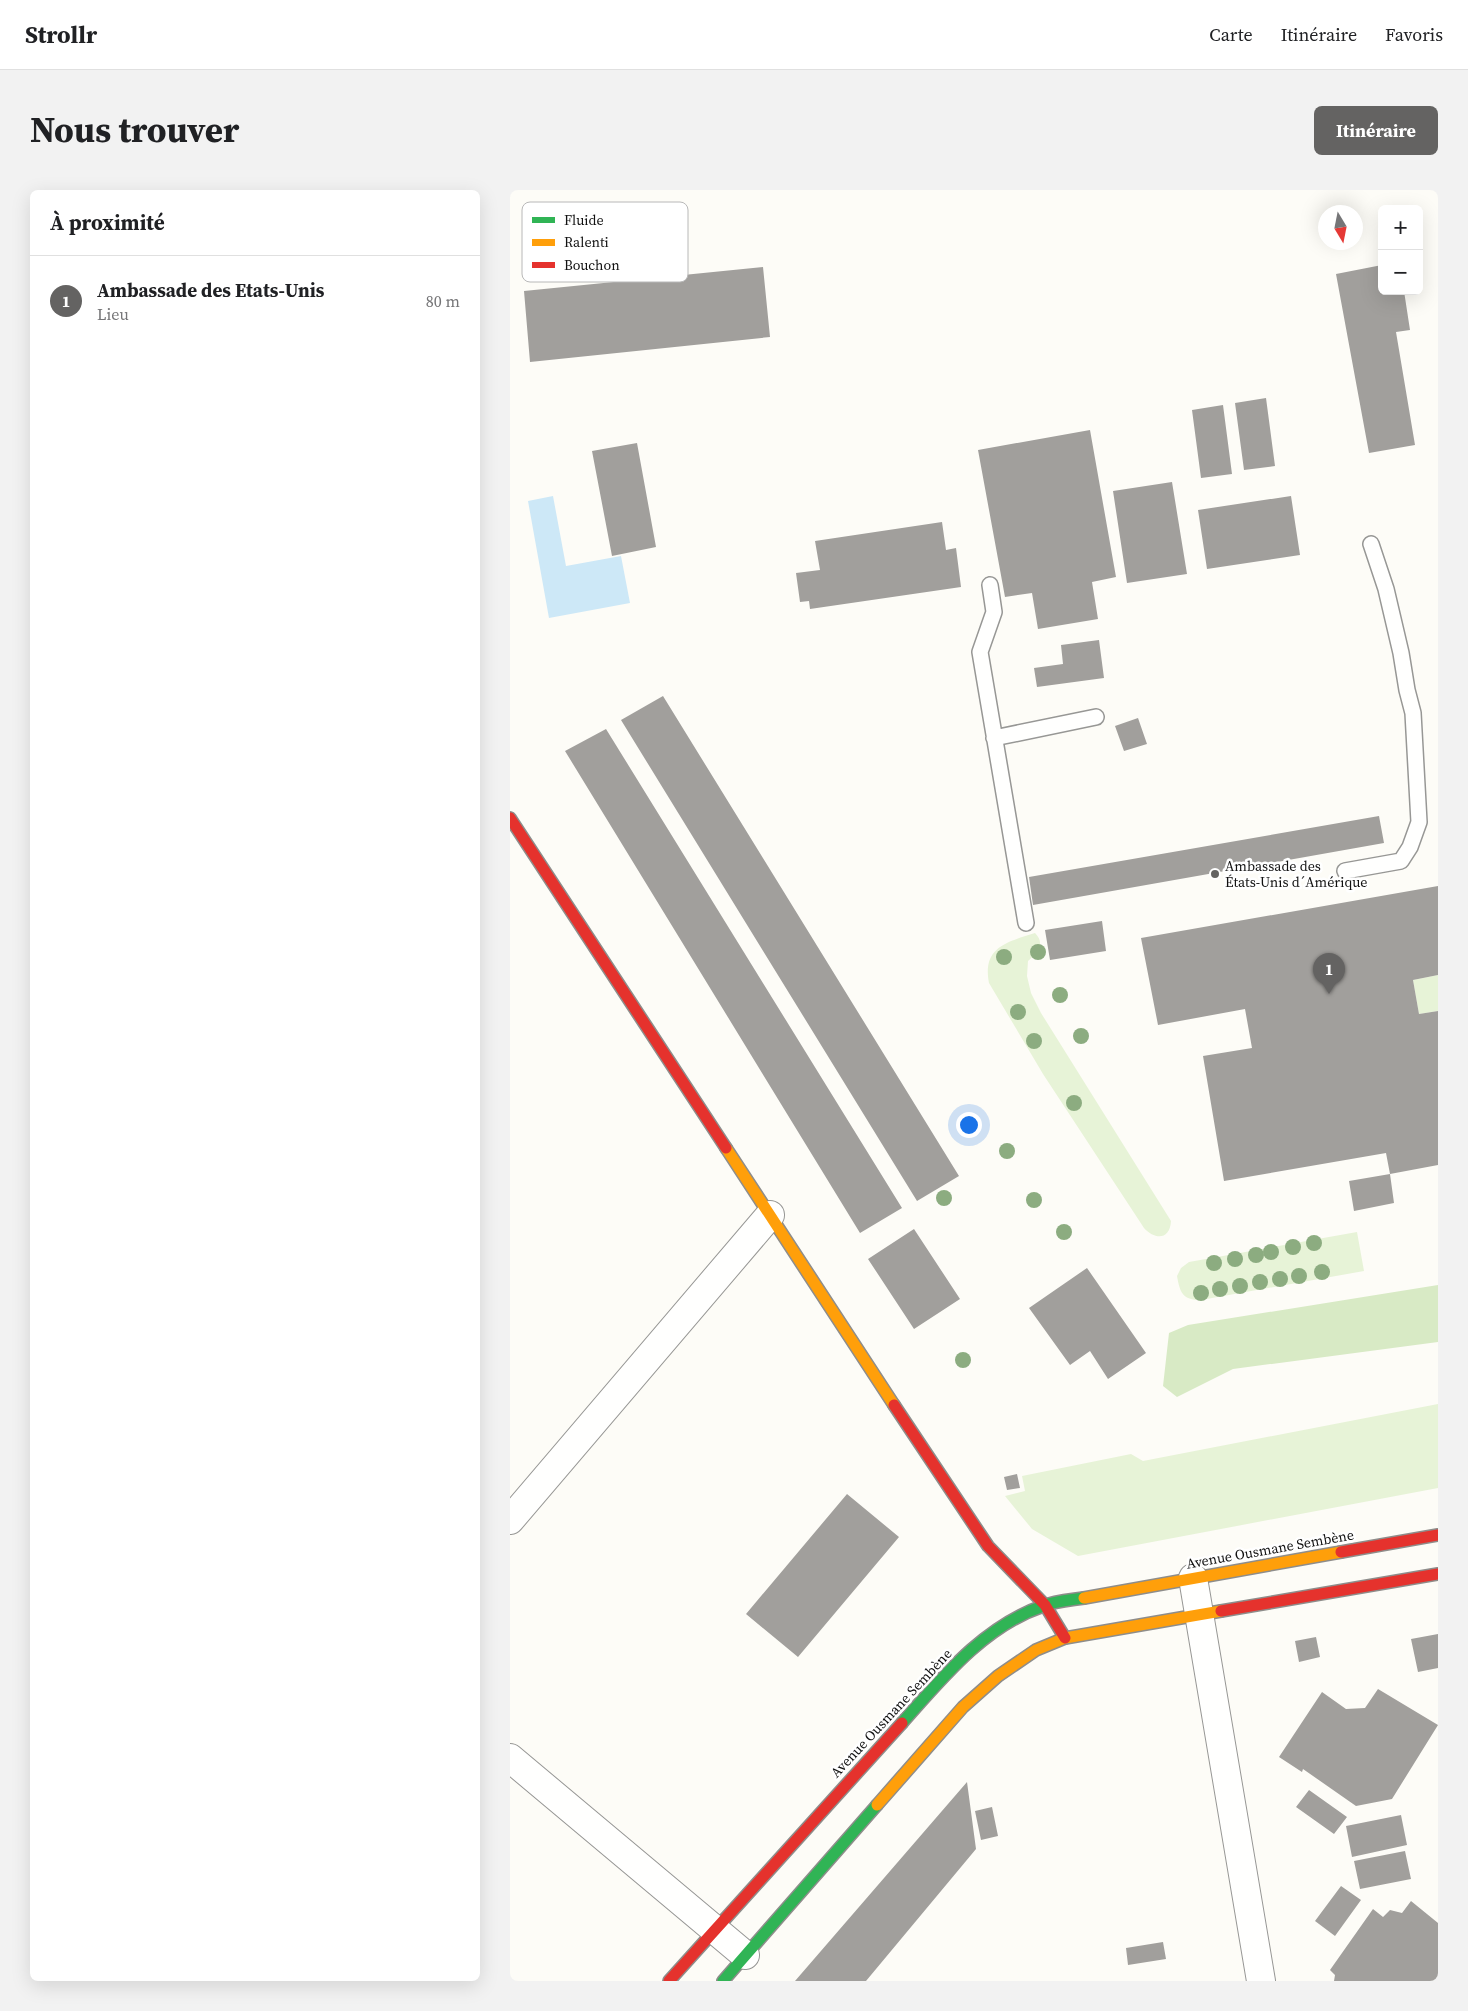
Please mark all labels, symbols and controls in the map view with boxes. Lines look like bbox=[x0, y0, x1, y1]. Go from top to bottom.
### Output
text: Strollr bbox=[25, 18, 97, 51]
text: Carte bbox=[1209, 22, 1253, 47]
text: Itinéraire bbox=[1281, 22, 1357, 47]
text: Favoris bbox=[1385, 22, 1443, 47]
text: Nous trouver bbox=[30, 106, 239, 154]
button: Itinéraire bbox=[1314, 106, 1438, 155]
legend bbox=[522, 202, 688, 282]
north arrow bbox=[1318, 205, 1363, 250]
map controls bbox=[1378, 205, 1423, 295]
button: + bbox=[1378, 205, 1423, 250]
text: À proximité bbox=[50, 208, 165, 237]
text: Fluide bbox=[564, 210, 604, 230]
text: Ralenti bbox=[564, 232, 609, 252]
button: − bbox=[1378, 250, 1423, 295]
text: Bouchon bbox=[564, 255, 620, 275]
text: Ambassade des Etats-Unis bbox=[97, 277, 324, 303]
text: 1 bbox=[62, 290, 70, 312]
text: 80 m bbox=[426, 290, 460, 312]
text: Lieu bbox=[97, 303, 129, 325]
place label: Ambassade des États-Unis d´Amérique bbox=[1225, 856, 1367, 892]
marker: Ambassade des États-Unis d´Amérique bbox=[1209, 868, 1221, 880]
pin: 1 bbox=[1313, 953, 1345, 994]
your location bbox=[956, 1112, 982, 1138]
street label: Avenue Ousmane Sembène bbox=[1185, 1524, 1355, 1574]
street label: Avenue Ousmane Sembène bbox=[826, 1644, 956, 1782]

